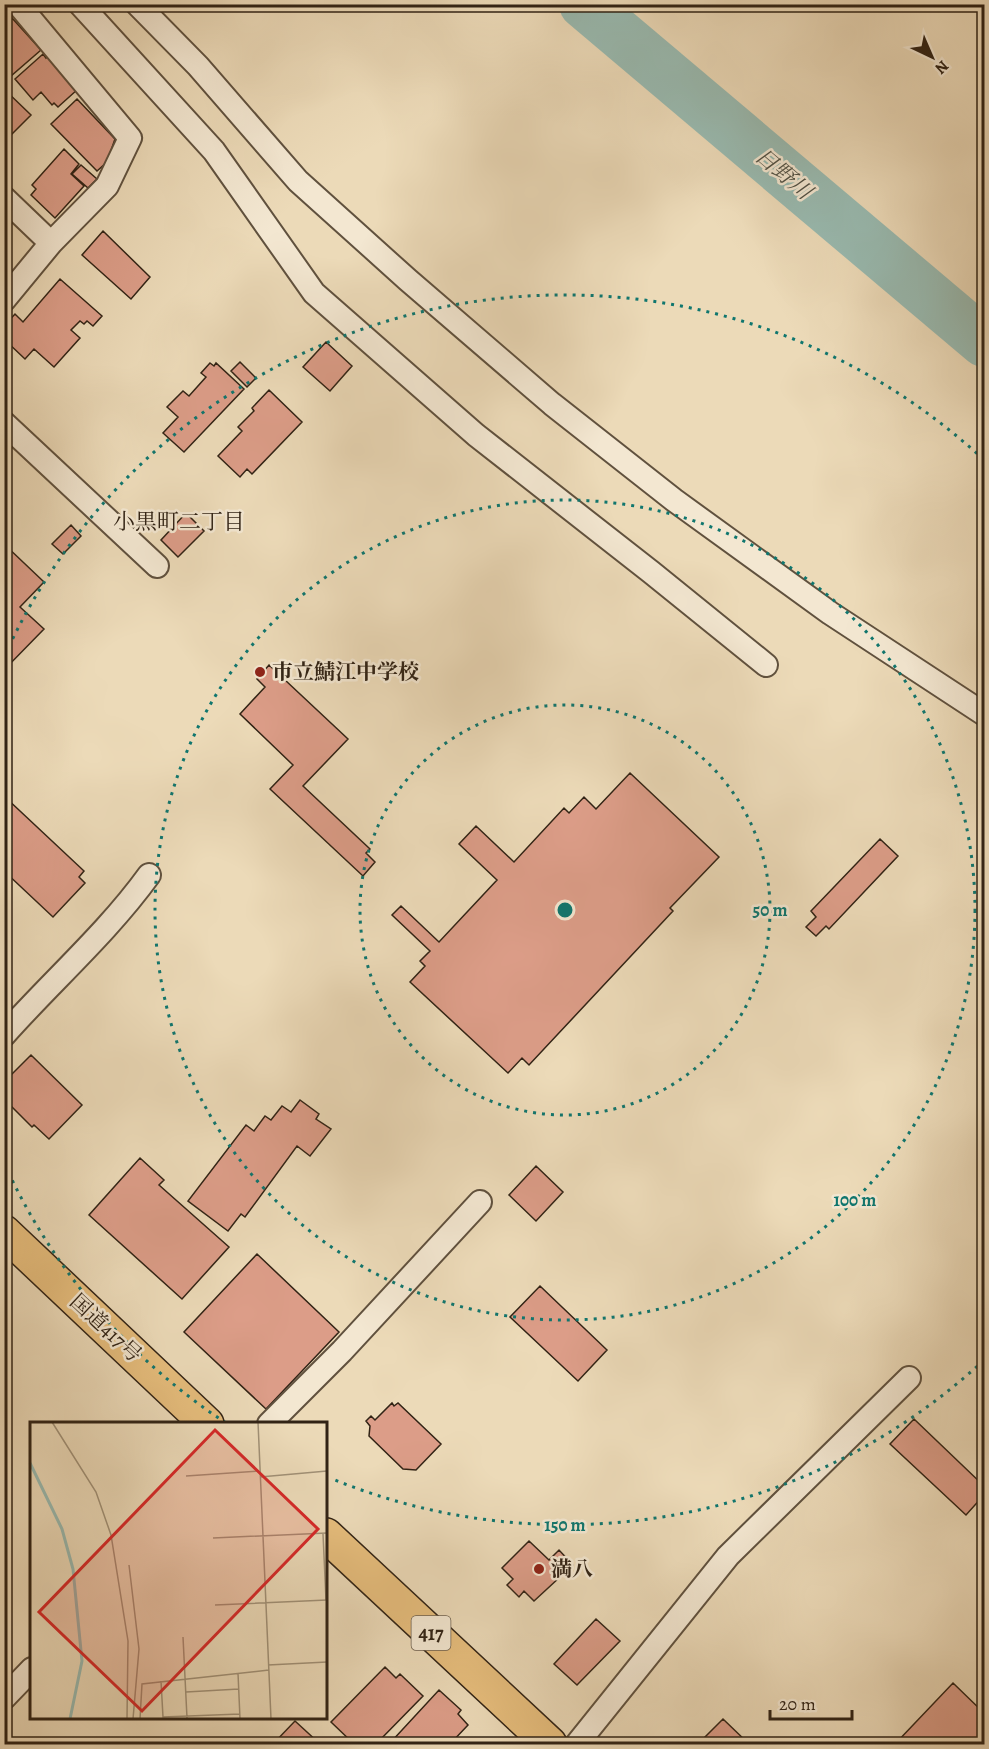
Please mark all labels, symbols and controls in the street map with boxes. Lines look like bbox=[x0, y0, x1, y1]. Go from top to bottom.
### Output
north arrow bbox=[902, 27, 962, 87]
text: N bbox=[930, 55, 954, 79]
water label: 日野川 bbox=[748, 141, 820, 208]
district label: 小黒町二丁目 bbox=[113, 507, 245, 537]
place label: 市立鯖江中学校 bbox=[272, 658, 419, 686]
marker: 市立鯖江中学校 bbox=[253, 665, 267, 679]
text: 50 m bbox=[753, 898, 787, 922]
centre of rings bbox=[555, 900, 575, 920]
text: 100 m bbox=[834, 1188, 876, 1212]
street label: 国道417号 bbox=[64, 1288, 148, 1368]
inset map bbox=[30, 1422, 327, 1719]
text: 150 m bbox=[544, 1513, 586, 1537]
place label: 満八 bbox=[551, 1555, 593, 1583]
marker: 満八 bbox=[532, 1562, 546, 1576]
road number: 417 bbox=[412, 1616, 450, 1650]
scale bar bbox=[770, 1683, 852, 1721]
text: 20 m bbox=[779, 1692, 816, 1716]

